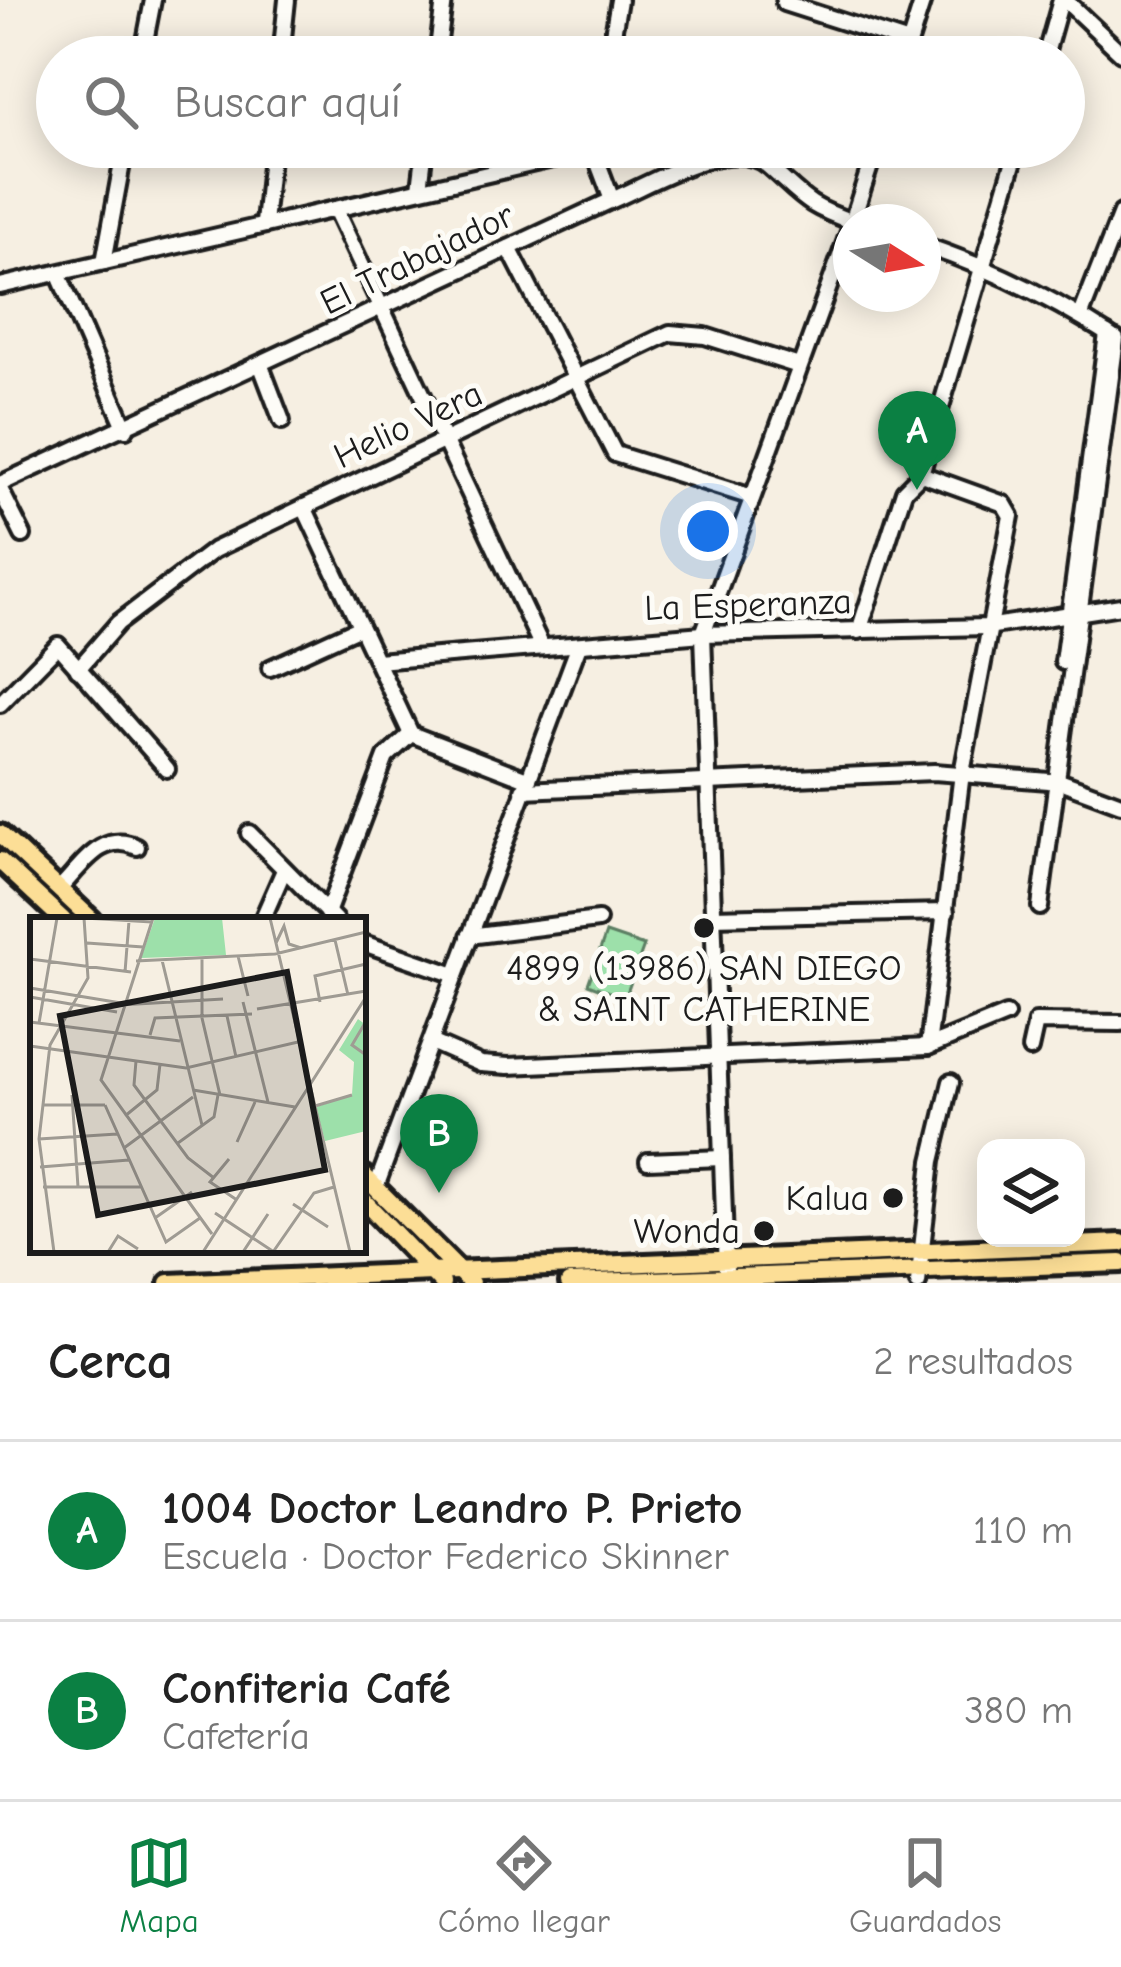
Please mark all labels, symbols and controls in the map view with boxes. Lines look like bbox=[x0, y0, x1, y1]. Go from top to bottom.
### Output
search box bbox=[36, 36, 1085, 168]
icon: search bbox=[78, 69, 144, 135]
text: Buscar aquí bbox=[174, 76, 401, 128]
street label: El Trabajador bbox=[314, 194, 521, 323]
north arrow bbox=[833, 204, 941, 312]
street label: Helio Vera bbox=[327, 373, 489, 477]
pin: A bbox=[878, 391, 956, 490]
your location bbox=[678, 501, 738, 561]
street label: La Esperanza bbox=[644, 581, 852, 629]
marker: 4899 (13986) SAN DIEGO & SAINT CATHERINE bbox=[691, 915, 717, 941]
inset map bbox=[30, 917, 366, 1253]
place label: 4899 (13986) SAN DIEGO & SAINT CATHERINE bbox=[506, 948, 902, 1030]
pin: B bbox=[400, 1094, 478, 1193]
map controls bbox=[977, 1139, 1085, 1247]
button: layers bbox=[977, 1139, 1085, 1247]
place label: Kalua bbox=[785, 1178, 869, 1219]
marker: Kalua bbox=[880, 1185, 906, 1211]
place label: Wonda bbox=[634, 1211, 740, 1252]
marker: Wonda bbox=[751, 1218, 777, 1244]
text: Cerca bbox=[48, 1332, 173, 1391]
text: 2 resultados bbox=[873, 1339, 1073, 1384]
text: 1004 Doctor Leandro P. Prieto bbox=[162, 1482, 743, 1534]
text: A bbox=[76, 1508, 98, 1553]
text: 110 m bbox=[973, 1508, 1073, 1553]
text: Escuela · Doctor Federico Skinner bbox=[162, 1534, 729, 1579]
text: Confiteria Café bbox=[162, 1662, 451, 1714]
text: B bbox=[75, 1688, 99, 1733]
text: 380 m bbox=[964, 1688, 1073, 1733]
text: Cafetería bbox=[162, 1714, 310, 1759]
tab: Mapa bbox=[120, 1830, 199, 1940]
tab: Cómo llegar bbox=[438, 1830, 610, 1940]
tab: Guardados bbox=[849, 1830, 1001, 1940]

